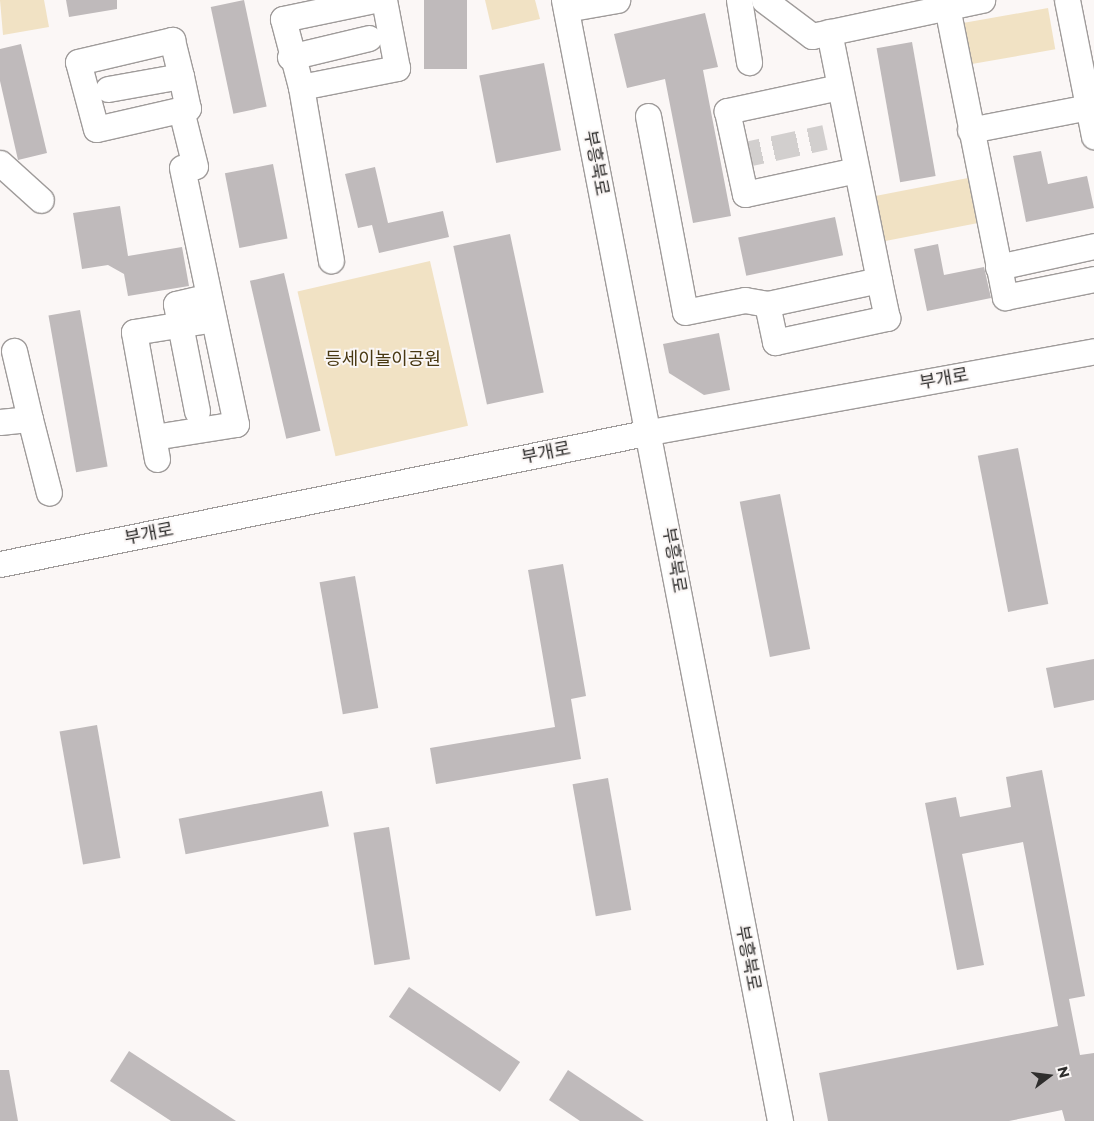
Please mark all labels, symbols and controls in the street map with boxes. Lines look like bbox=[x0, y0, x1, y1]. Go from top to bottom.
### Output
street label: 부흥북로 bbox=[579, 128, 613, 198]
park label: 등세이놀이공원 bbox=[325, 348, 441, 370]
street label: 부개로 bbox=[918, 364, 970, 394]
street label: 부개로 bbox=[520, 438, 572, 468]
street label: 부개로 bbox=[123, 519, 175, 549]
street label: 부흥북로 bbox=[658, 526, 690, 594]
street label: 부흥북로 bbox=[731, 923, 765, 993]
north arrow bbox=[1024, 1051, 1074, 1101]
text: N bbox=[1053, 1064, 1074, 1080]

